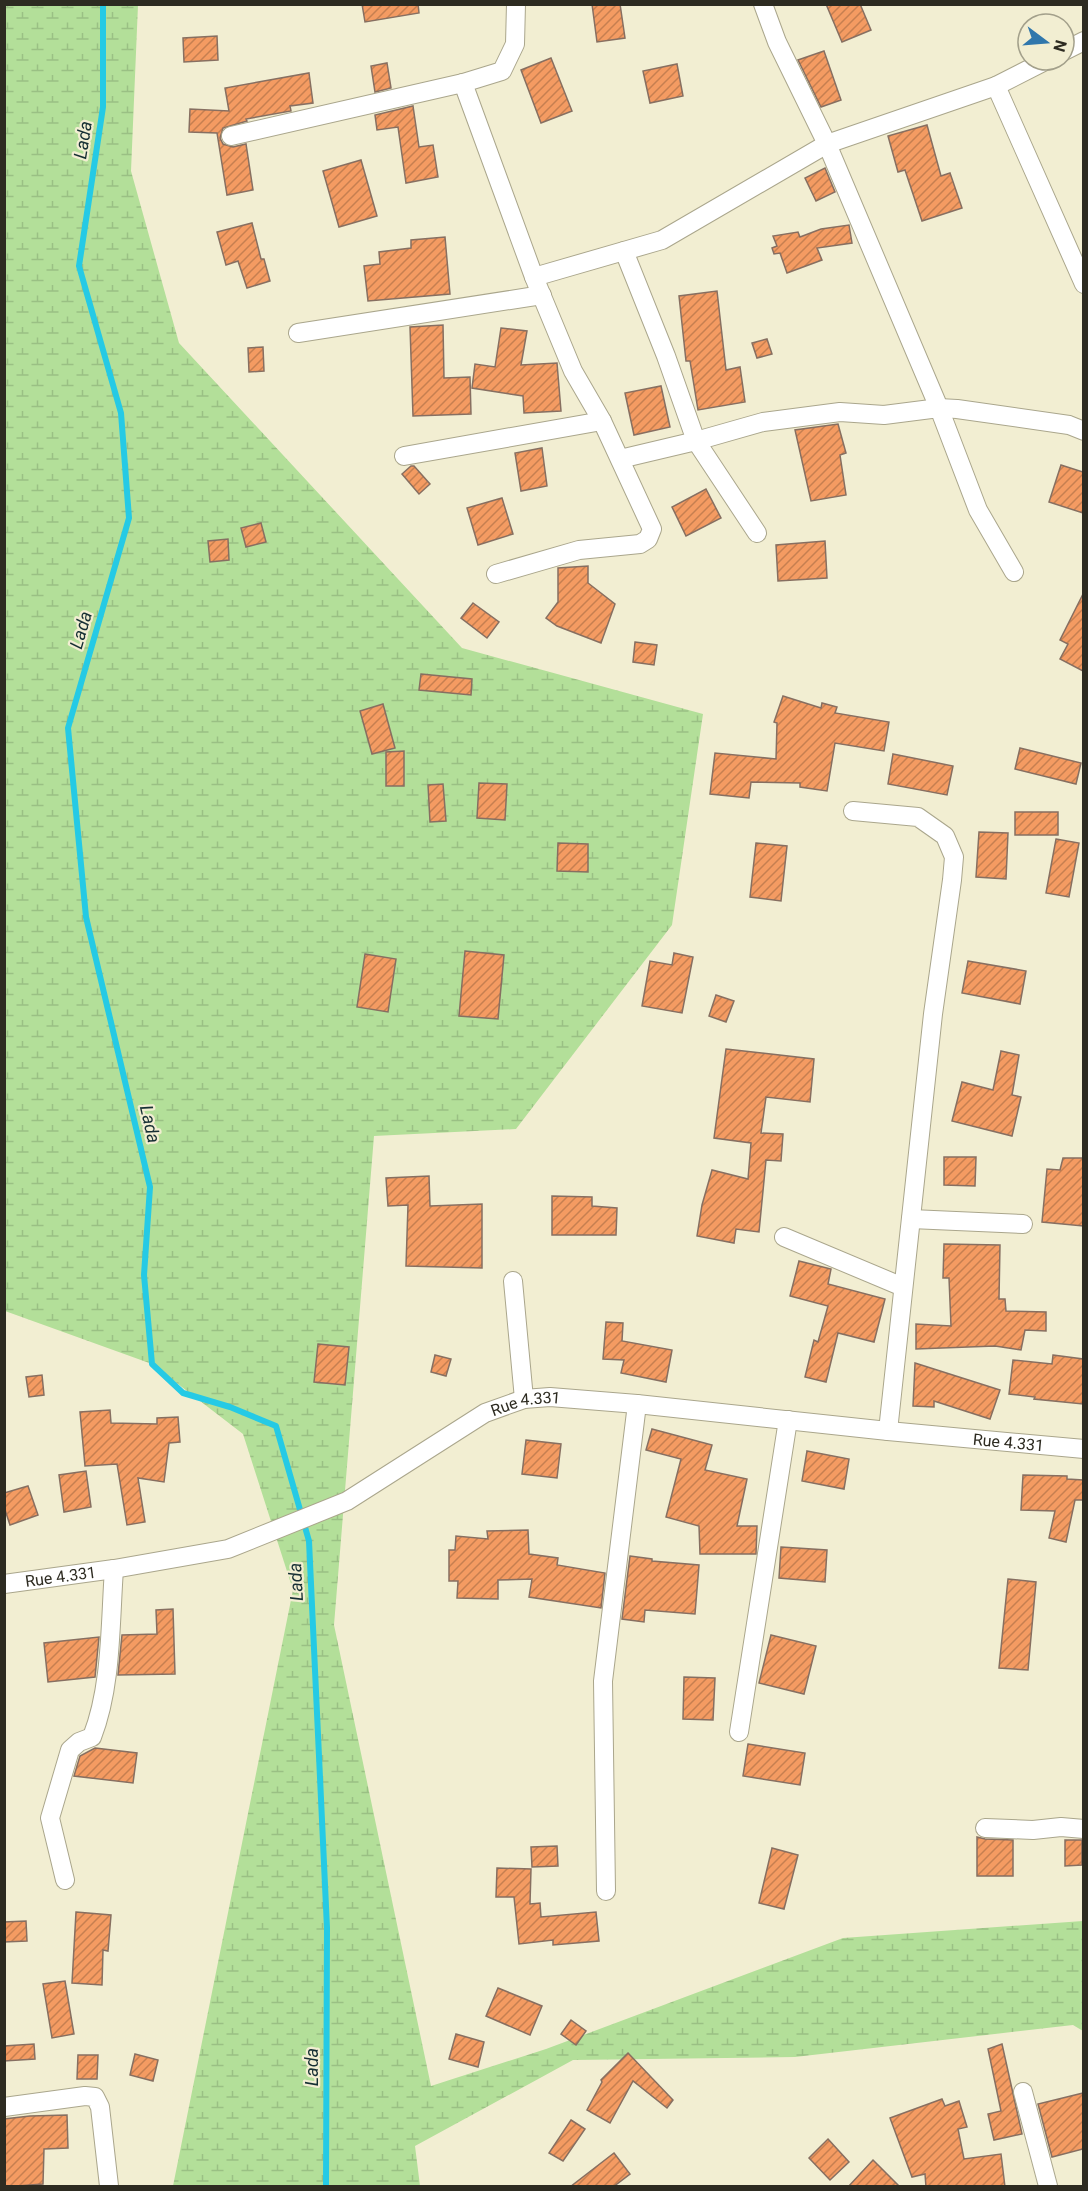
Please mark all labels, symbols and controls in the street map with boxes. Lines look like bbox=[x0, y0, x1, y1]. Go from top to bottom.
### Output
north arrow bbox=[1016, 12, 1076, 72]
text: N bbox=[1049, 38, 1071, 54]
water label: Lada bbox=[69, 119, 96, 160]
water label: Lada bbox=[65, 609, 96, 651]
water label: Lada bbox=[136, 1103, 165, 1145]
street label: Rue 4.331 bbox=[488, 1388, 561, 1420]
street label: Rue 4.331 bbox=[972, 1430, 1045, 1455]
water label: Lada bbox=[284, 1562, 307, 1602]
street label: Rue 4.331 bbox=[24, 1563, 97, 1591]
water label: Lada bbox=[301, 2048, 322, 2086]

